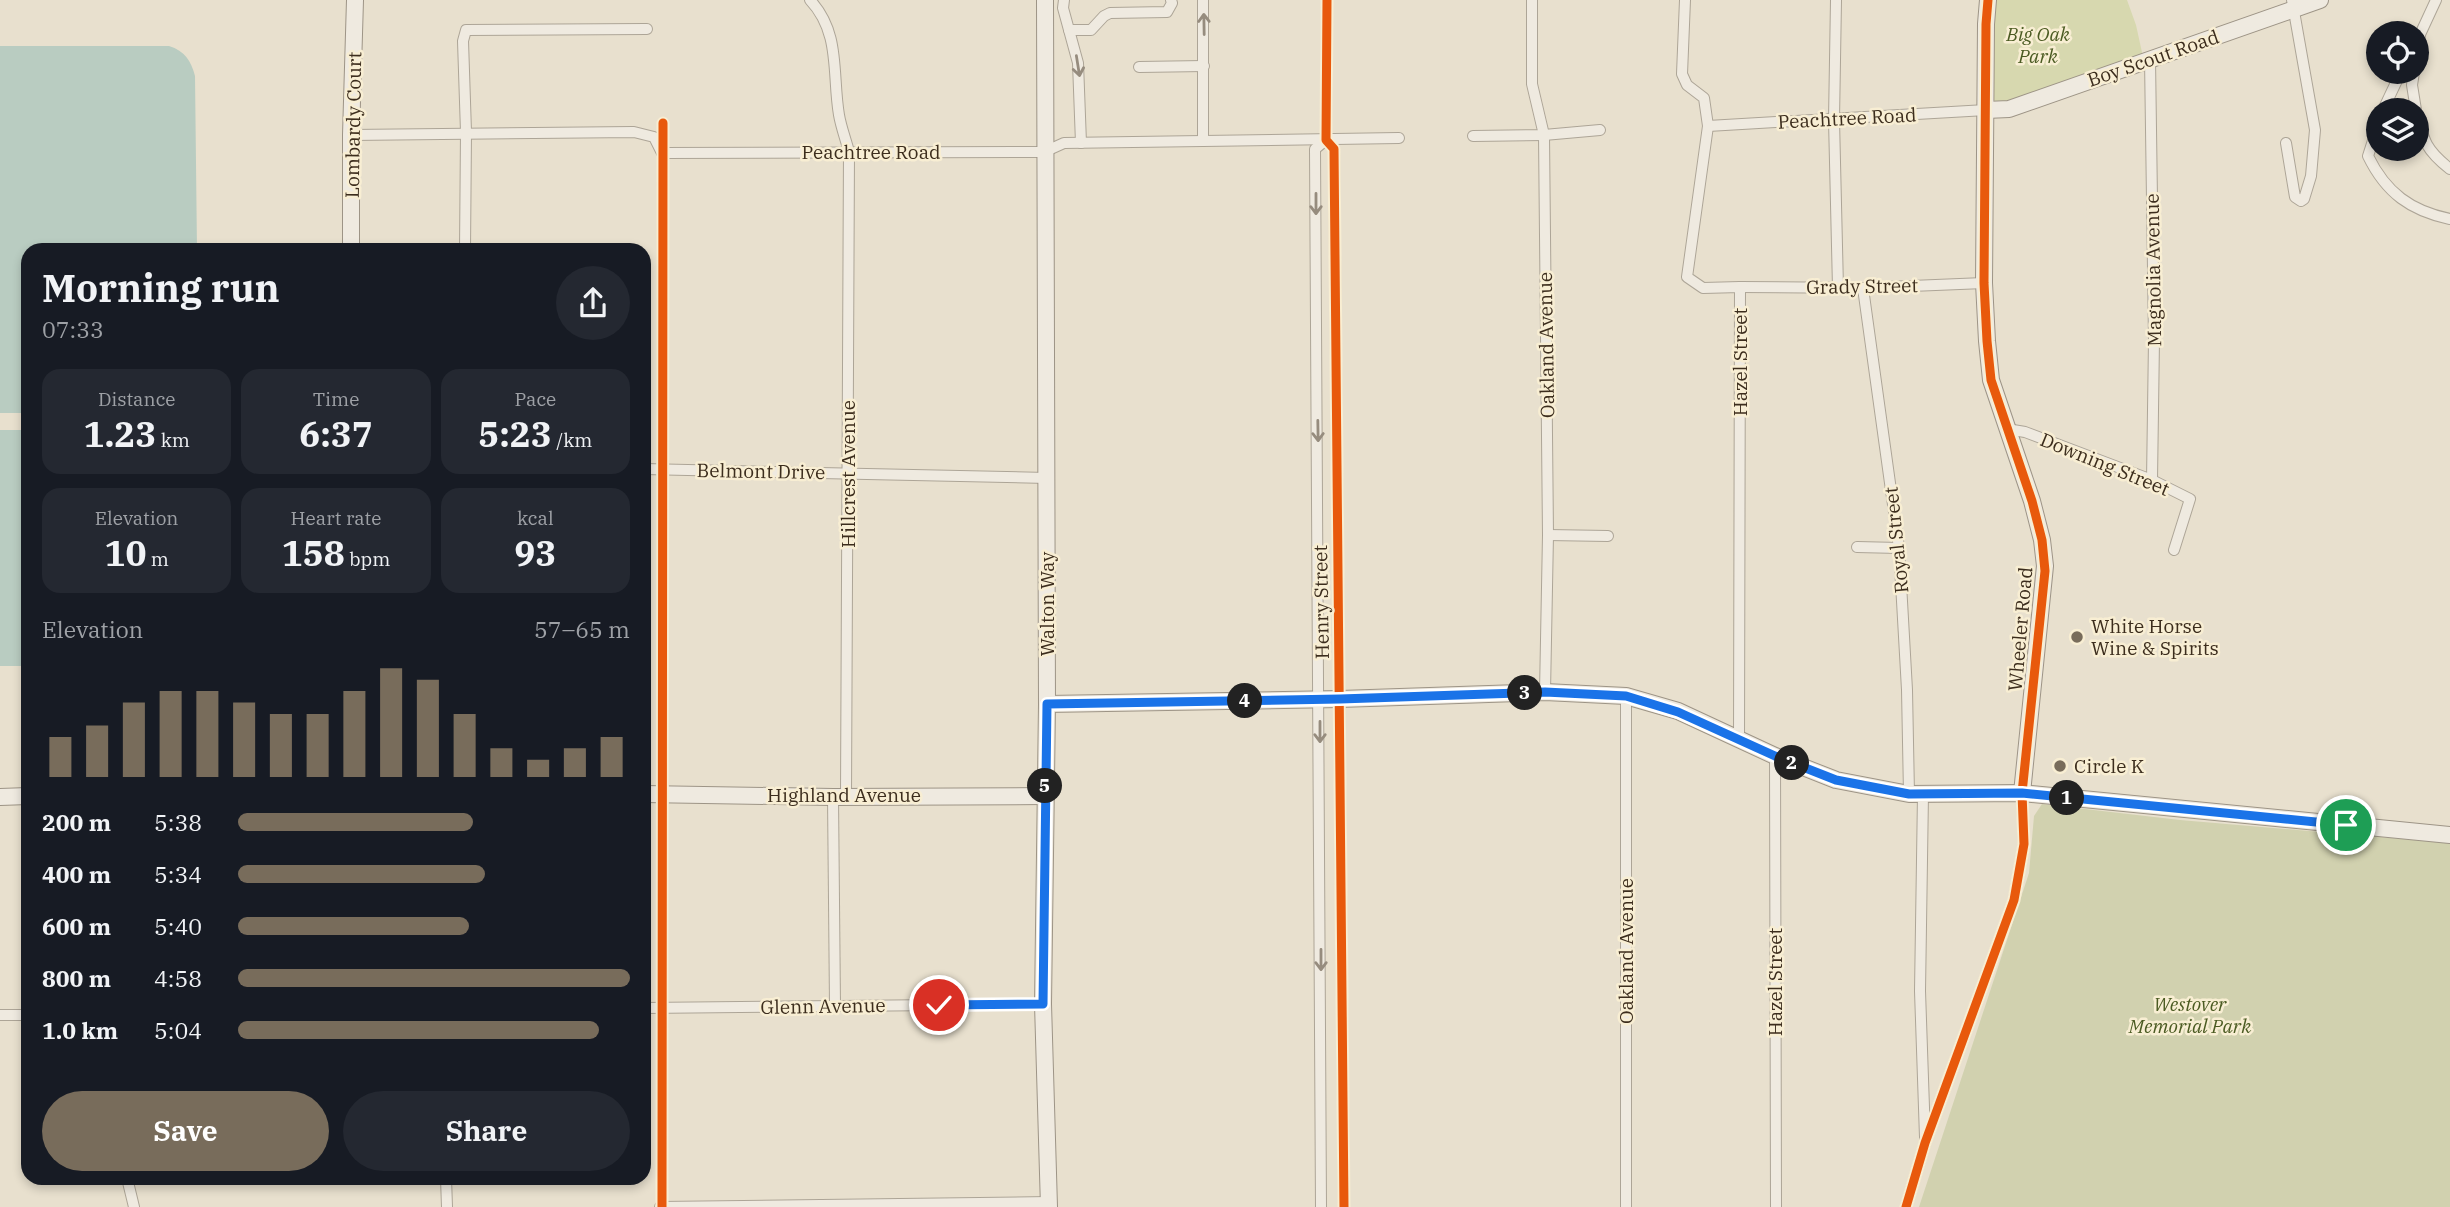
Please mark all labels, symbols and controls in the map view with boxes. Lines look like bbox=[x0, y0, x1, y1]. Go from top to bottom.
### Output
one-way arrow bbox=[1197, 13, 1211, 36]
map controls bbox=[2366, 21, 2429, 161]
button: locate bbox=[2366, 21, 2429, 84]
park label: Big Oak Park bbox=[2005, 22, 2071, 68]
street label: Boy Scout Road bbox=[2084, 24, 2222, 92]
street label: Lombardy Court bbox=[340, 51, 366, 198]
one-way arrow bbox=[1072, 54, 1085, 77]
button: layers bbox=[2366, 98, 2429, 161]
street label: Peachtree Road bbox=[1777, 102, 1917, 134]
street label: Peachtree Road bbox=[801, 140, 941, 164]
one-way arrow bbox=[1309, 192, 1323, 215]
street label: Magnolia Avenue bbox=[2140, 193, 2166, 347]
text: Morning run bbox=[42, 263, 280, 312]
button: share bbox=[556, 266, 630, 340]
street label: Oakland Avenue bbox=[1533, 272, 1559, 418]
street label: Grady Street bbox=[1806, 273, 1918, 299]
street label: Hazel Street bbox=[1728, 307, 1752, 416]
text: 07:33 bbox=[42, 314, 104, 344]
text: Distance bbox=[98, 387, 175, 411]
text: Time bbox=[313, 387, 359, 411]
text: Pace bbox=[514, 387, 556, 411]
street label: Hillcrest Avenue bbox=[836, 400, 860, 548]
text: 1.23 bbox=[83, 411, 156, 457]
text: 6:37 bbox=[299, 411, 373, 457]
text: 5:23 bbox=[478, 411, 552, 457]
one-way arrow bbox=[1311, 420, 1325, 443]
street label: Downing Street bbox=[2037, 427, 2173, 501]
text: km bbox=[156, 428, 190, 452]
text: /km bbox=[552, 428, 592, 452]
street label: Belmont Drive bbox=[696, 458, 826, 484]
street label: Royal Street bbox=[1878, 485, 1914, 594]
text: Elevation bbox=[95, 506, 179, 530]
text: Heart rate bbox=[291, 506, 381, 530]
text: kcal bbox=[517, 506, 554, 530]
text: 10 bbox=[104, 530, 146, 576]
text: 158 bbox=[282, 530, 345, 576]
text: 93 bbox=[514, 530, 556, 576]
street label: Henry Street bbox=[1308, 544, 1334, 659]
text: m bbox=[146, 547, 169, 571]
text: bpm bbox=[345, 547, 390, 571]
street label: Walton Way bbox=[1035, 551, 1059, 656]
street label: Wheeler Road bbox=[2003, 566, 2037, 692]
text: Elevation bbox=[42, 614, 143, 644]
text: 57–65 m bbox=[534, 614, 630, 644]
place label: White Horse Wine & Spirits bbox=[2091, 614, 2219, 660]
marker: White Horse Wine & Spirits bbox=[2069, 629, 2085, 645]
pin: 3 bbox=[1508, 676, 1542, 710]
text: 3 bbox=[1519, 680, 1530, 704]
pin: 4 bbox=[1228, 684, 1262, 718]
text: 4 bbox=[1239, 688, 1250, 712]
one-way arrow bbox=[1313, 721, 1327, 744]
pin: 2 bbox=[1774, 746, 1810, 780]
text: 2 bbox=[1786, 750, 1797, 774]
place label: Circle K bbox=[2074, 754, 2145, 778]
marker: Circle K bbox=[2052, 758, 2068, 774]
pin: 5 bbox=[1028, 768, 1062, 804]
text: 5 bbox=[1039, 773, 1050, 797]
pin: 1 bbox=[2050, 780, 2084, 816]
street label: Highland Avenue bbox=[767, 783, 921, 807]
text: 1 bbox=[2061, 785, 2072, 809]
pin bbox=[2316, 795, 2376, 855]
icon: arrive bbox=[2327, 806, 2365, 844]
text: 200 m bbox=[42, 807, 111, 837]
text: 5:38 bbox=[154, 807, 202, 837]
text: 400 m bbox=[42, 859, 111, 889]
text: 5:34 bbox=[154, 859, 202, 889]
street label: Oakland Avenue bbox=[1614, 878, 1638, 1024]
text: 600 m bbox=[42, 911, 111, 941]
text: 5:40 bbox=[154, 911, 202, 941]
street label: Hazel Street bbox=[1763, 927, 1787, 1036]
one-way arrow bbox=[1314, 948, 1328, 971]
text: 800 m bbox=[42, 963, 111, 993]
text: 4:58 bbox=[154, 963, 202, 993]
pin bbox=[909, 975, 969, 1035]
icon: check bbox=[920, 986, 958, 1024]
park label: Westover Memorial Park bbox=[2128, 992, 2252, 1038]
street label: Glenn Avenue bbox=[760, 993, 886, 1019]
text: 1.0 km bbox=[42, 1015, 118, 1045]
text: 5:04 bbox=[154, 1015, 202, 1045]
button: Save bbox=[42, 1091, 329, 1171]
button: Share bbox=[343, 1091, 630, 1171]

